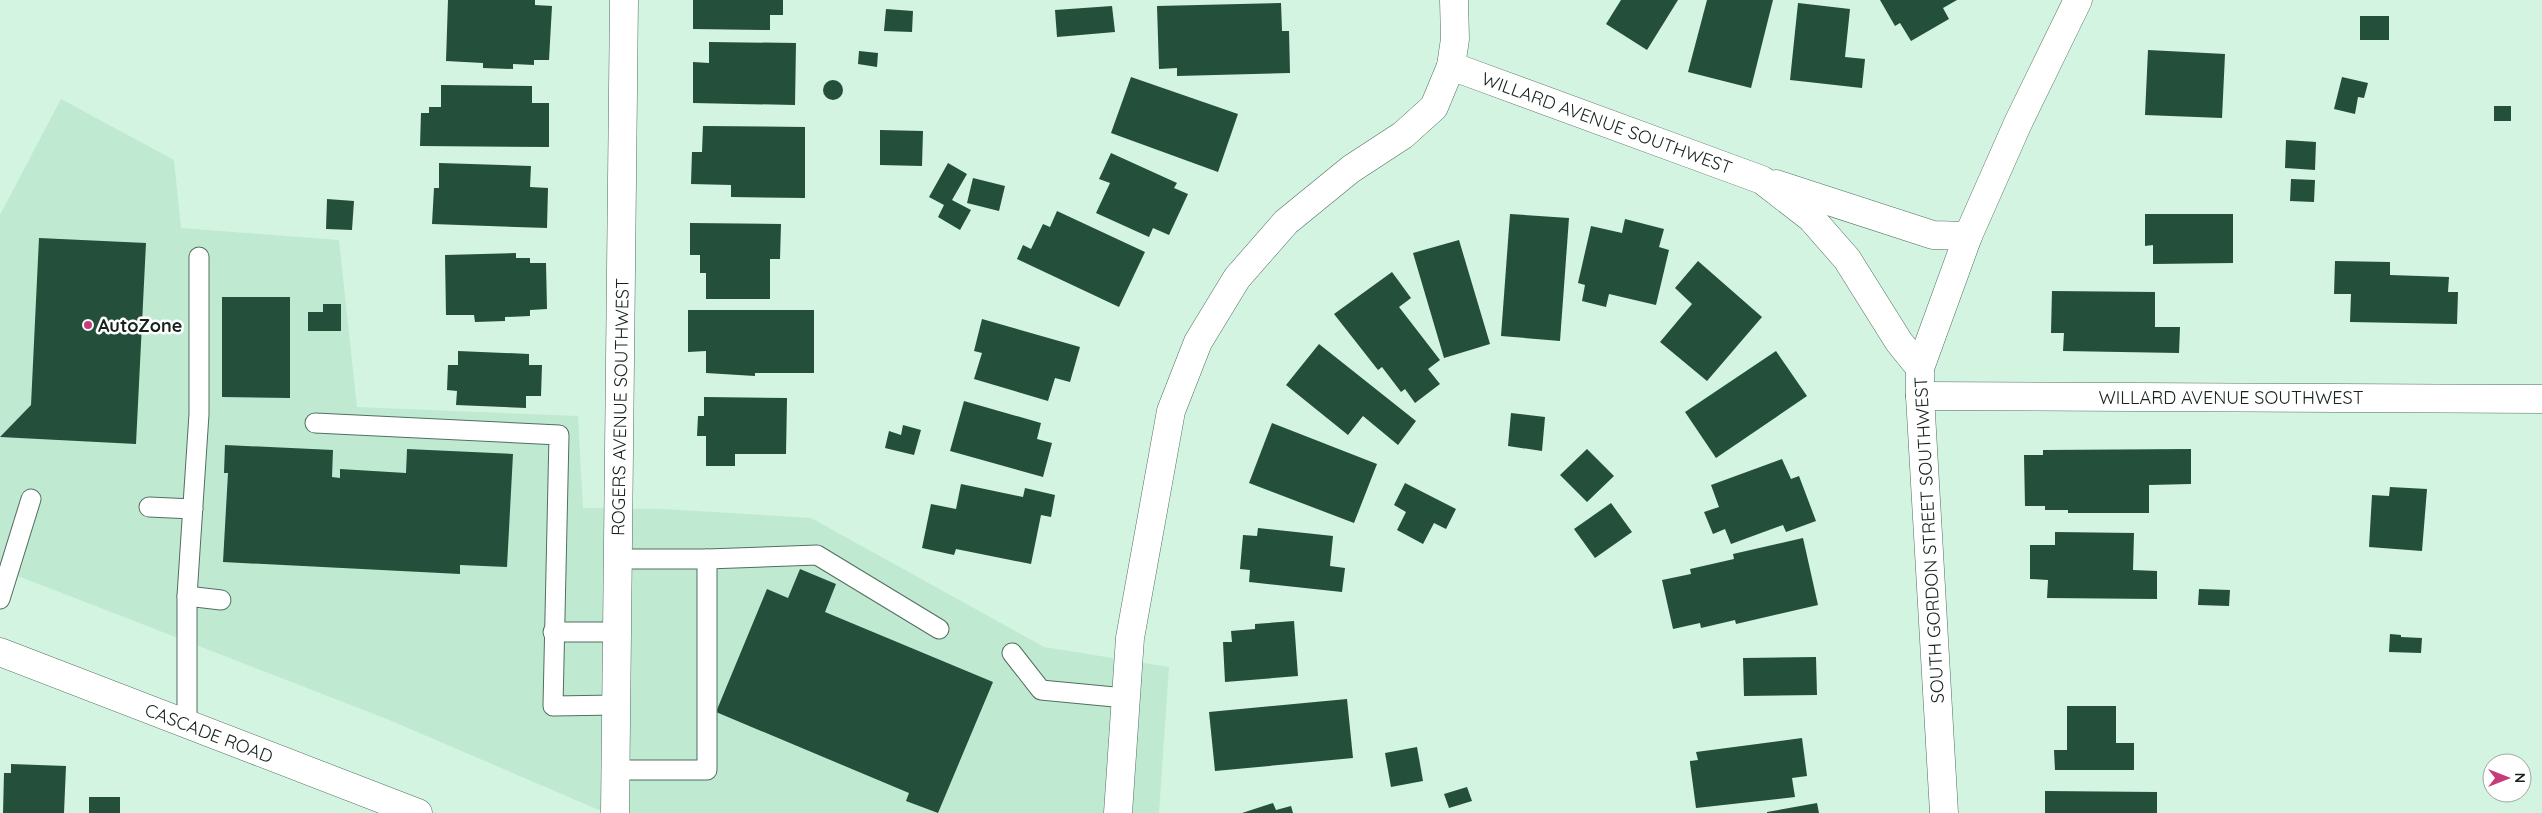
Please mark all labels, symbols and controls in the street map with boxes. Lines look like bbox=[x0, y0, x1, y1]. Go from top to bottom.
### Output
street label: WILLARD AVENUE SOUTHWEST bbox=[1479, 67, 1736, 179]
street label: ROGERS AVENUE SOUTHWEST bbox=[606, 278, 634, 536]
place label: AutoZone bbox=[98, 314, 182, 337]
marker: AutoZone bbox=[82, 319, 94, 331]
street label: SOUTH GORDON STREET SOUTHWEST bbox=[1909, 376, 1949, 704]
street label: WILLARD AVENUE SOUTHWEST bbox=[2098, 386, 2364, 409]
street label: CASCADE ROAD bbox=[142, 698, 276, 768]
north arrow bbox=[2482, 753, 2532, 803]
text: N bbox=[2511, 773, 2529, 783]

